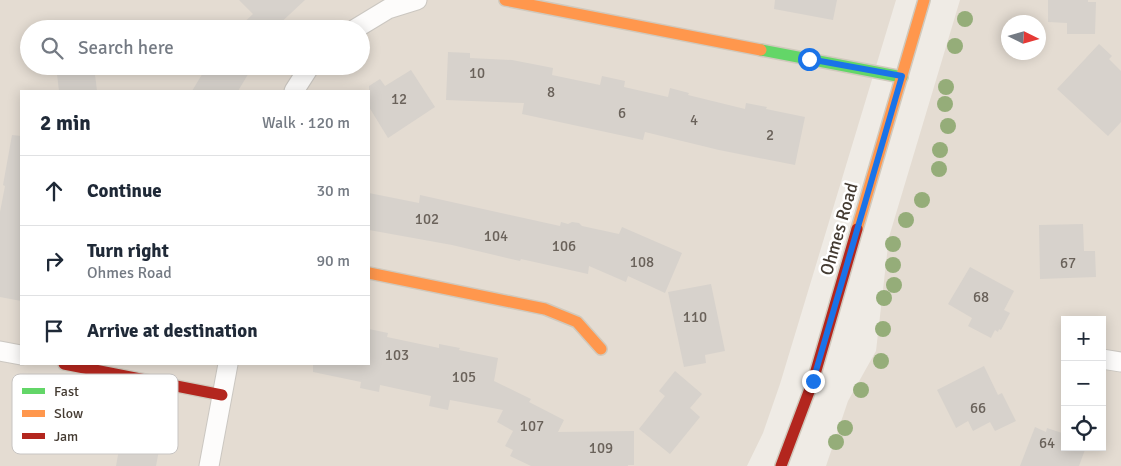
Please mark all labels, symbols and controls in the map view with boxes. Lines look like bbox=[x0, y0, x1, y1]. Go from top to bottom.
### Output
north arrow bbox=[1001, 15, 1046, 60]
search box bbox=[20, 20, 370, 75]
icon: search bbox=[38, 34, 66, 62]
text: Search here bbox=[78, 36, 174, 60]
route start bbox=[798, 48, 821, 71]
house number: 10 bbox=[469, 64, 485, 82]
house number: 8 bbox=[547, 83, 555, 101]
house number: 12 bbox=[391, 90, 407, 108]
house number: 6 bbox=[618, 104, 626, 122]
text: 2 min bbox=[40, 110, 91, 136]
house number: 4 bbox=[690, 111, 698, 129]
text: Walk · 120 m bbox=[262, 113, 350, 133]
house number: 2 bbox=[766, 126, 774, 144]
icon: ahead bbox=[40, 177, 68, 205]
text: Continue bbox=[87, 179, 162, 203]
street label: Ohmes Road bbox=[815, 180, 863, 278]
text: 30 m bbox=[316, 181, 350, 201]
house number: 102 bbox=[415, 210, 439, 228]
house number: 104 bbox=[484, 227, 508, 245]
house number: 106 bbox=[552, 237, 576, 255]
text: Turn right bbox=[87, 239, 169, 263]
icon: right bbox=[40, 247, 68, 275]
text: 90 m bbox=[316, 251, 350, 271]
house number: 108 bbox=[630, 253, 654, 271]
house number: 67 bbox=[1060, 254, 1076, 272]
text: Ohmes Road bbox=[87, 263, 172, 283]
house number: 68 bbox=[973, 288, 989, 306]
house number: 110 bbox=[683, 308, 707, 326]
map controls bbox=[1061, 316, 1106, 451]
button: + bbox=[1061, 316, 1106, 361]
icon: arrive bbox=[40, 317, 68, 345]
text: Arrive at destination bbox=[87, 319, 258, 343]
house number: 103 bbox=[385, 346, 409, 364]
button: − bbox=[1061, 361, 1106, 406]
house number: 105 bbox=[452, 368, 476, 386]
route end bbox=[802, 370, 825, 393]
legend bbox=[12, 374, 178, 454]
text: Fast bbox=[54, 383, 79, 400]
house number: 66 bbox=[970, 399, 986, 417]
text: Slow bbox=[54, 405, 83, 422]
button: locate bbox=[1061, 406, 1106, 451]
house number: 107 bbox=[520, 417, 544, 435]
text: Jam bbox=[54, 428, 78, 445]
house number: 64 bbox=[1039, 434, 1055, 452]
house number: 109 bbox=[589, 439, 613, 457]

